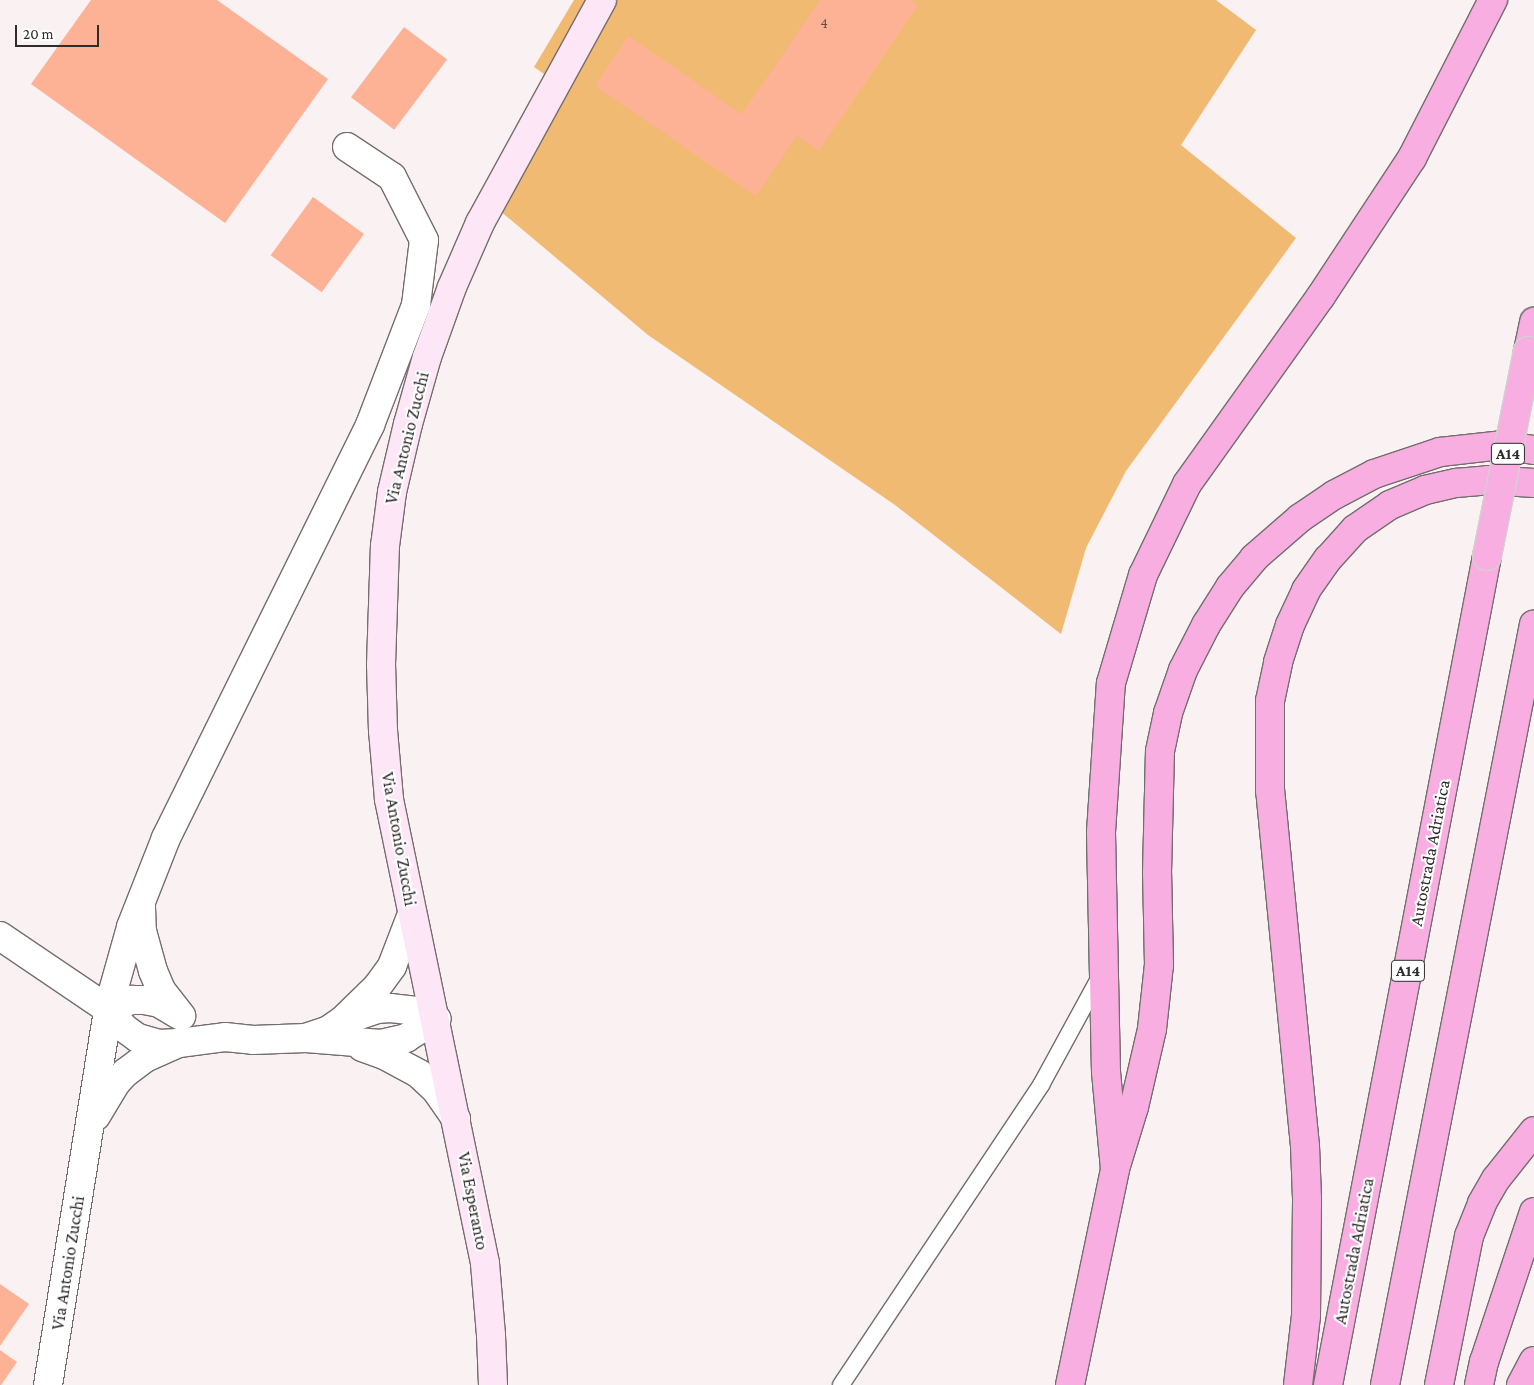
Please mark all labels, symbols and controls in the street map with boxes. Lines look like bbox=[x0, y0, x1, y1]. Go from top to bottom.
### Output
scale bar bbox=[18, 15, 101, 47]
house number: 4 bbox=[820, 15, 828, 33]
text: 20 m bbox=[23, 26, 54, 42]
street label: Via Antonio Zucchi bbox=[380, 370, 434, 506]
road number: A14 bbox=[1490, 440, 1526, 468]
street label: Via Antonio Zucchi bbox=[377, 770, 421, 908]
street label: Autostrada Adriatica bbox=[1405, 778, 1455, 928]
road number: A14 bbox=[1390, 958, 1426, 984]
street label: Via Esperanto bbox=[453, 1150, 493, 1252]
street label: Autostrada Adriatica bbox=[1329, 1176, 1379, 1326]
street label: Via Antonio Zucchi bbox=[47, 1194, 89, 1332]

